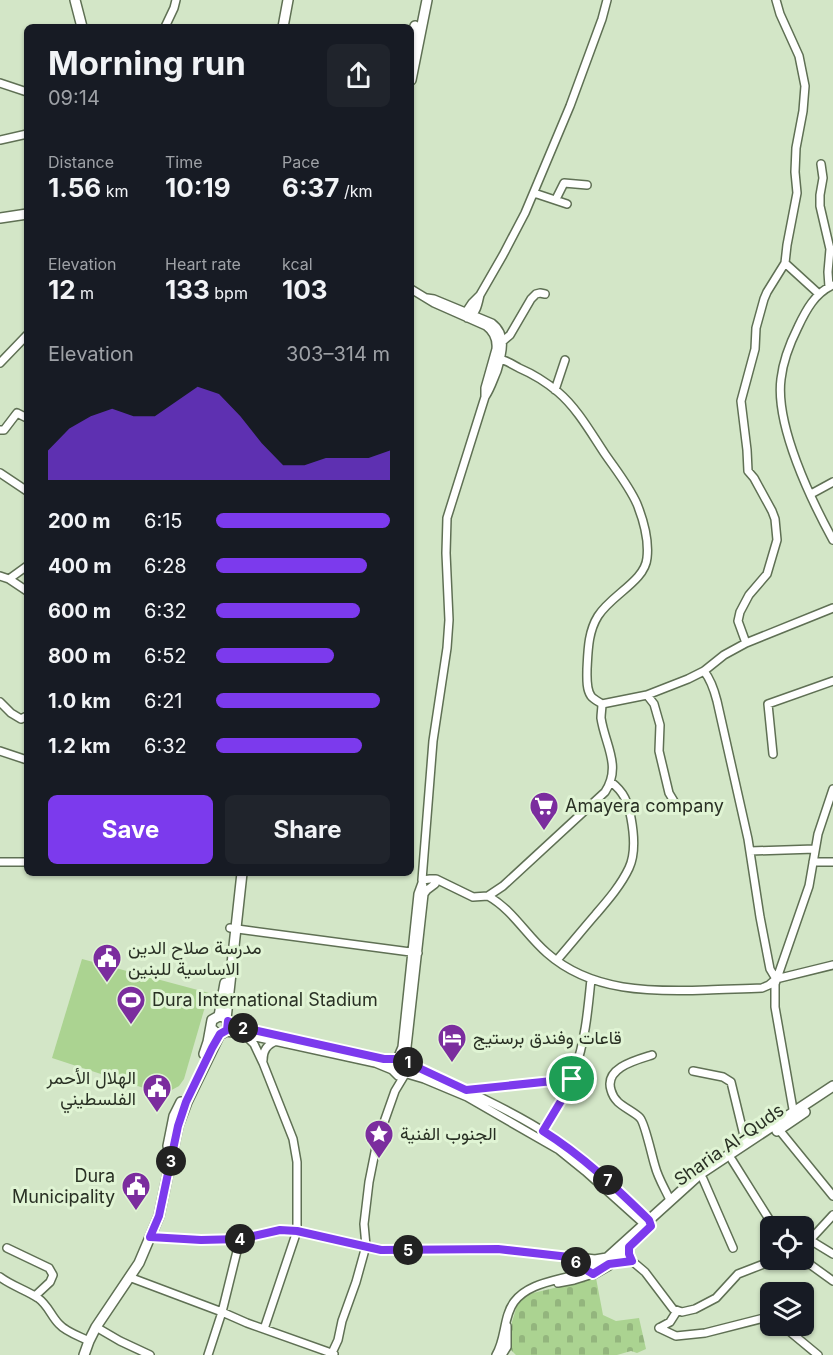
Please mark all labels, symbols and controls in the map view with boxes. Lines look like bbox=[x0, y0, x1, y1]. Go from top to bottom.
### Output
text: Morning run bbox=[48, 43, 246, 83]
button: share bbox=[327, 44, 390, 107]
text: 09:14 bbox=[48, 86, 100, 110]
text: Distance bbox=[48, 152, 114, 172]
text: Time bbox=[165, 152, 203, 172]
text: Pace bbox=[282, 152, 320, 172]
text: 1.56 bbox=[48, 172, 101, 203]
text: 10:19 bbox=[165, 172, 231, 203]
text: 6:37 bbox=[282, 172, 339, 203]
text: km bbox=[101, 181, 129, 201]
text: /km bbox=[339, 181, 373, 201]
text: Elevation bbox=[48, 254, 117, 274]
text: Heart rate bbox=[165, 254, 241, 274]
text: kcal bbox=[282, 254, 313, 274]
text: 12 bbox=[48, 274, 76, 305]
text: 133 bbox=[165, 274, 210, 305]
text: 103 bbox=[282, 274, 328, 305]
text: m bbox=[76, 283, 94, 303]
text: bpm bbox=[210, 283, 248, 303]
text: Elevation bbox=[48, 342, 134, 366]
text: 303–314 m bbox=[286, 342, 390, 366]
text: 200 m bbox=[48, 509, 111, 533]
text: 6:15 bbox=[144, 509, 182, 533]
text: 400 m bbox=[48, 554, 112, 578]
text: 6:28 bbox=[144, 554, 187, 578]
text: 600 m bbox=[48, 599, 111, 623]
text: 6:32 bbox=[144, 599, 187, 623]
text: 800 m bbox=[48, 644, 111, 668]
text: 6:52 bbox=[144, 644, 187, 668]
text: 1.0 km bbox=[48, 689, 111, 713]
text: 6:21 bbox=[144, 689, 183, 713]
text: 1.2 km bbox=[48, 734, 111, 758]
text: 6:32 bbox=[144, 734, 187, 758]
supermarket icon: Amayera company bbox=[528, 790, 560, 832]
button: Save bbox=[48, 795, 213, 864]
button: Share bbox=[225, 795, 390, 864]
place label: Amayera company bbox=[565, 795, 724, 816]
place label: مدرسة صلاح الدين الاساسية للبنين bbox=[128, 937, 262, 980]
public building icon: مدرسة صلاح الدين الاساسية للبنين bbox=[91, 942, 123, 984]
sports icon: Dura International Stadium bbox=[115, 984, 147, 1026]
place label: Dura International Stadium bbox=[152, 989, 378, 1010]
pin: 2 bbox=[228, 1013, 258, 1043]
text: 2 bbox=[238, 1018, 248, 1038]
hotel icon: قاعات وفندق برستيج bbox=[436, 1022, 468, 1064]
place label: قاعات وفندق برستيج bbox=[473, 1027, 622, 1050]
pin: 1 bbox=[393, 1047, 423, 1077]
text: 1 bbox=[405, 1052, 411, 1072]
pin bbox=[546, 1053, 597, 1104]
icon: arrive bbox=[555, 1062, 588, 1095]
place label: الهلال الأحمر الفلسطيني bbox=[46, 1067, 136, 1114]
public building icon: الهلال الأحمر الفلسطيني bbox=[141, 1072, 173, 1114]
street label: Sharia Al-Quds bbox=[670, 1099, 788, 1190]
place icon: الجنوب الفنية bbox=[363, 1118, 395, 1160]
place label: الجنوب الفنية bbox=[400, 1123, 497, 1145]
pin: 3 bbox=[156, 1146, 186, 1176]
text: 3 bbox=[166, 1151, 176, 1171]
place label: Dura Municipality bbox=[12, 1165, 115, 1207]
pin: 7 bbox=[593, 1165, 623, 1195]
public building icon: Dura Municipality bbox=[120, 1170, 152, 1212]
text: 7 bbox=[603, 1170, 613, 1190]
map controls bbox=[760, 1216, 814, 1336]
button: locate bbox=[760, 1216, 814, 1270]
pin: 4 bbox=[225, 1224, 255, 1254]
text: 4 bbox=[235, 1229, 245, 1249]
pin: 5 bbox=[393, 1235, 423, 1265]
text: 5 bbox=[403, 1240, 413, 1260]
pin: 6 bbox=[561, 1247, 591, 1277]
text: 6 bbox=[571, 1252, 581, 1272]
button: layers bbox=[760, 1282, 814, 1336]

